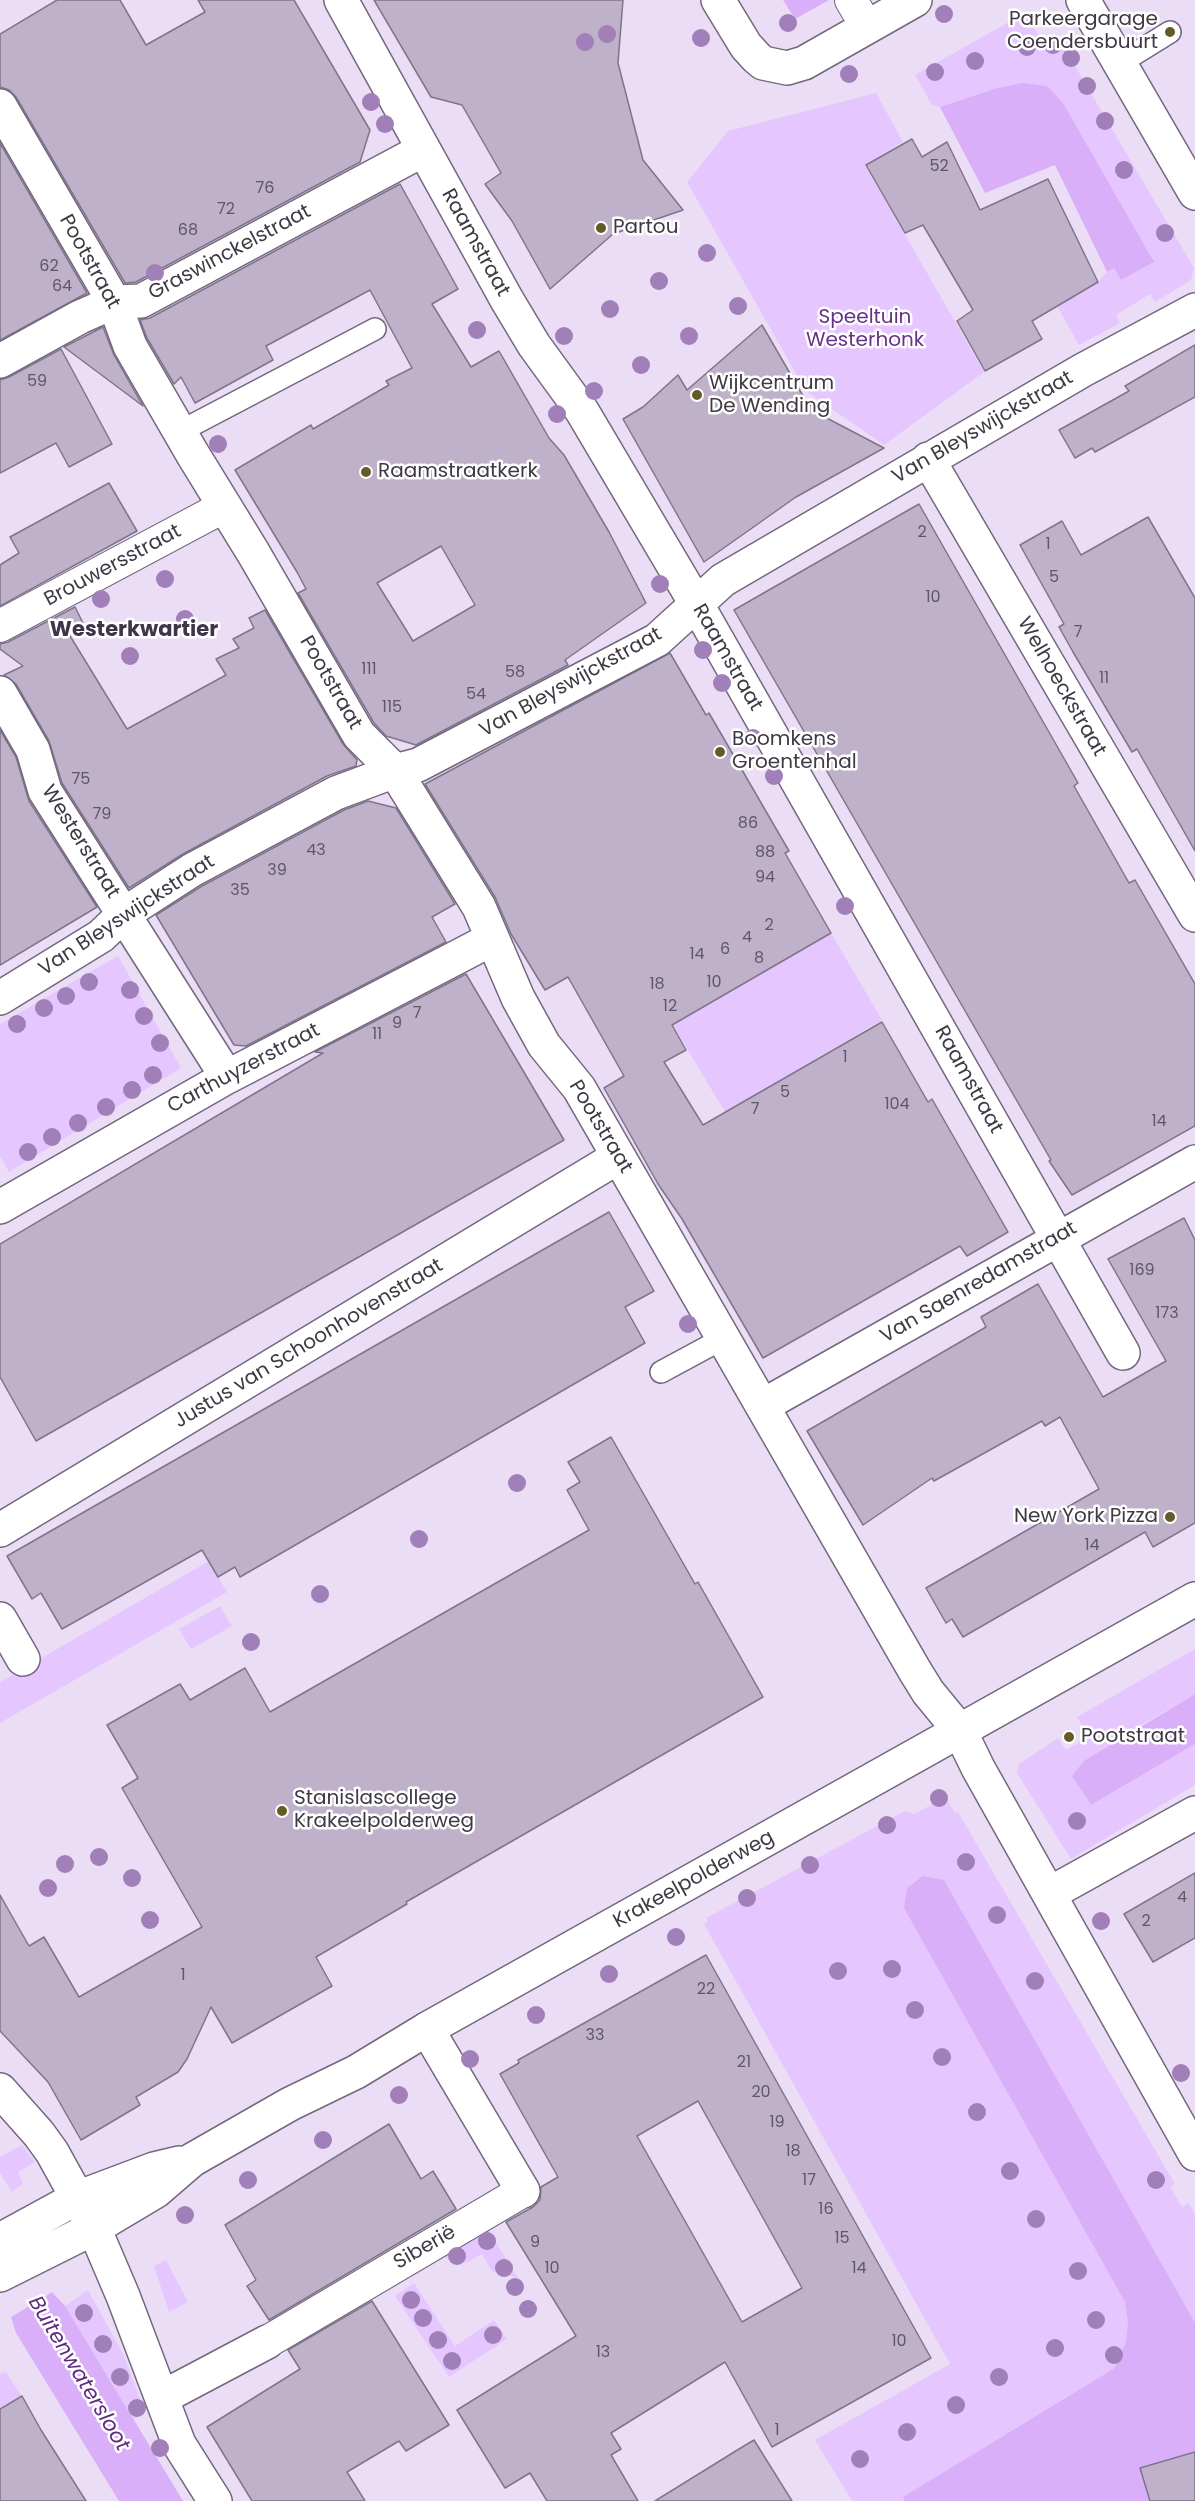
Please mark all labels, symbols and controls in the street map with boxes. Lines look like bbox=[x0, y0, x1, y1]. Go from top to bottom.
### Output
place label: Parkeergarage Coendersbuurt bbox=[1007, 8, 1158, 55]
marker: Parkeergarage Coendersbuurt bbox=[1163, 25, 1177, 39]
house number: 52 bbox=[929, 157, 949, 177]
house number: 76 bbox=[256, 179, 274, 199]
street label: Raamstraat bbox=[436, 185, 514, 301]
street label: Graswinckelstraat bbox=[145, 200, 315, 306]
house number: 72 bbox=[217, 200, 235, 220]
street label: Pootstraat bbox=[53, 211, 125, 313]
place label: Partou bbox=[613, 216, 678, 240]
house number: 68 bbox=[178, 221, 198, 241]
marker: Partou bbox=[594, 221, 608, 235]
house number: 62 bbox=[39, 257, 59, 277]
house number: 64 bbox=[52, 277, 72, 297]
park label: Speeltuin Westerhonk bbox=[806, 306, 924, 353]
street label: Van Bleyswijckstraat bbox=[888, 366, 1078, 490]
house number: 59 bbox=[27, 372, 47, 392]
place label: Wijkcentrum De Wending bbox=[709, 372, 834, 419]
marker: Wijkcentrum De Wending bbox=[690, 388, 704, 402]
place label: Raamstraatkerk bbox=[378, 460, 538, 484]
marker: Raamstraatkerk bbox=[359, 465, 373, 479]
street label: Brouwersstraat bbox=[40, 520, 186, 612]
house number: 2 bbox=[917, 523, 927, 543]
house number: 1 bbox=[1045, 535, 1051, 555]
house number: 5 bbox=[1049, 568, 1059, 588]
house number: 10 bbox=[925, 588, 941, 608]
street label: Raamstraat bbox=[687, 600, 767, 716]
street label: Welhoeckstraat bbox=[1011, 613, 1111, 761]
district label: Westerkwartier bbox=[50, 618, 218, 644]
street label: Van Bleyswijckstraat bbox=[476, 623, 666, 743]
house number: 7 bbox=[1074, 623, 1082, 643]
street label: Pootstraat bbox=[294, 632, 366, 734]
house number: 111 bbox=[361, 660, 377, 680]
house number: 58 bbox=[505, 663, 525, 683]
house number: 11 bbox=[1099, 669, 1109, 689]
house number: 54 bbox=[466, 685, 486, 705]
house number: 115 bbox=[382, 698, 402, 718]
place label: Boomkens Groentenhal bbox=[732, 728, 857, 775]
marker: Boomkens Groentenhal bbox=[713, 745, 727, 759]
house number: 75 bbox=[72, 770, 90, 790]
street label: Westerstraat bbox=[36, 781, 124, 903]
house number: 79 bbox=[93, 805, 111, 825]
house number: 86 bbox=[738, 814, 758, 834]
house number: 43 bbox=[306, 841, 326, 861]
house number: 88 bbox=[755, 843, 775, 863]
street label: Van Bleyswijckstraat bbox=[35, 850, 219, 982]
house number: 39 bbox=[267, 861, 287, 881]
house number: 94 bbox=[755, 868, 775, 888]
house number: 35 bbox=[230, 881, 250, 901]
house number: 2 bbox=[764, 916, 774, 936]
house number: 4 bbox=[742, 928, 752, 948]
house number: 6 bbox=[720, 940, 730, 960]
house number: 14 bbox=[689, 945, 705, 965]
house number: 8 bbox=[754, 949, 764, 969]
house number: 10 bbox=[706, 973, 722, 993]
house number: 18 bbox=[649, 975, 665, 995]
house number: 12 bbox=[663, 997, 677, 1017]
house number: 7 bbox=[413, 1004, 421, 1024]
house number: 9 bbox=[392, 1014, 402, 1034]
street label: Carthuyzerstraat bbox=[164, 1019, 324, 1119]
street label: Raamstraat bbox=[929, 1022, 1007, 1138]
house number: 11 bbox=[372, 1025, 382, 1045]
house number: 1 bbox=[842, 1048, 848, 1068]
street label: Pootstraat bbox=[563, 1076, 637, 1178]
house number: 5 bbox=[780, 1083, 790, 1103]
house number: 104 bbox=[884, 1095, 910, 1115]
house number: 7 bbox=[751, 1100, 759, 1120]
house number: 14 bbox=[1151, 1112, 1167, 1132]
street label: Van Saenredamstraat bbox=[877, 1217, 1081, 1349]
street label: Justus van Schoonhovenstraat bbox=[170, 1254, 448, 1434]
house number: 169 bbox=[1129, 1261, 1155, 1281]
house number: 173 bbox=[1155, 1304, 1179, 1324]
place label: New York Pizza bbox=[1014, 1505, 1158, 1529]
marker: New York Pizza bbox=[1163, 1510, 1177, 1524]
house number: 14 bbox=[1084, 1536, 1100, 1556]
place label: Pootstraat bbox=[1081, 1725, 1185, 1749]
marker: Pootstraat bbox=[1062, 1730, 1076, 1744]
place label: Stanislascollege Krakeelpolderweg bbox=[294, 1787, 474, 1834]
marker: Stanislascollege Krakeelpolderweg bbox=[275, 1804, 289, 1818]
street label: Krakeelpolderweg bbox=[610, 1826, 778, 1934]
house number: 4 bbox=[1177, 1888, 1187, 1908]
house number: 2 bbox=[1141, 1912, 1151, 1932]
house number: 1 bbox=[180, 1966, 186, 1986]
house number: 22 bbox=[697, 1980, 715, 2000]
house number: 33 bbox=[586, 2026, 604, 2046]
house number: 21 bbox=[737, 2053, 751, 2073]
house number: 20 bbox=[751, 2083, 771, 2103]
house number: 19 bbox=[769, 2113, 785, 2133]
house number: 18 bbox=[785, 2142, 801, 2162]
house number: 17 bbox=[802, 2171, 816, 2191]
house number: 16 bbox=[818, 2200, 834, 2220]
street label: Siberië bbox=[390, 2221, 460, 2275]
house number: 15 bbox=[834, 2229, 850, 2249]
house number: 9 bbox=[530, 2233, 540, 2253]
house number: 10 bbox=[544, 2259, 560, 2279]
house number: 14 bbox=[851, 2259, 867, 2279]
water label: Buitenwatersloot bbox=[22, 2292, 134, 2456]
house number: 10 bbox=[891, 2332, 907, 2352]
house number: 13 bbox=[596, 2343, 610, 2363]
house number: 1 bbox=[774, 2421, 780, 2441]

